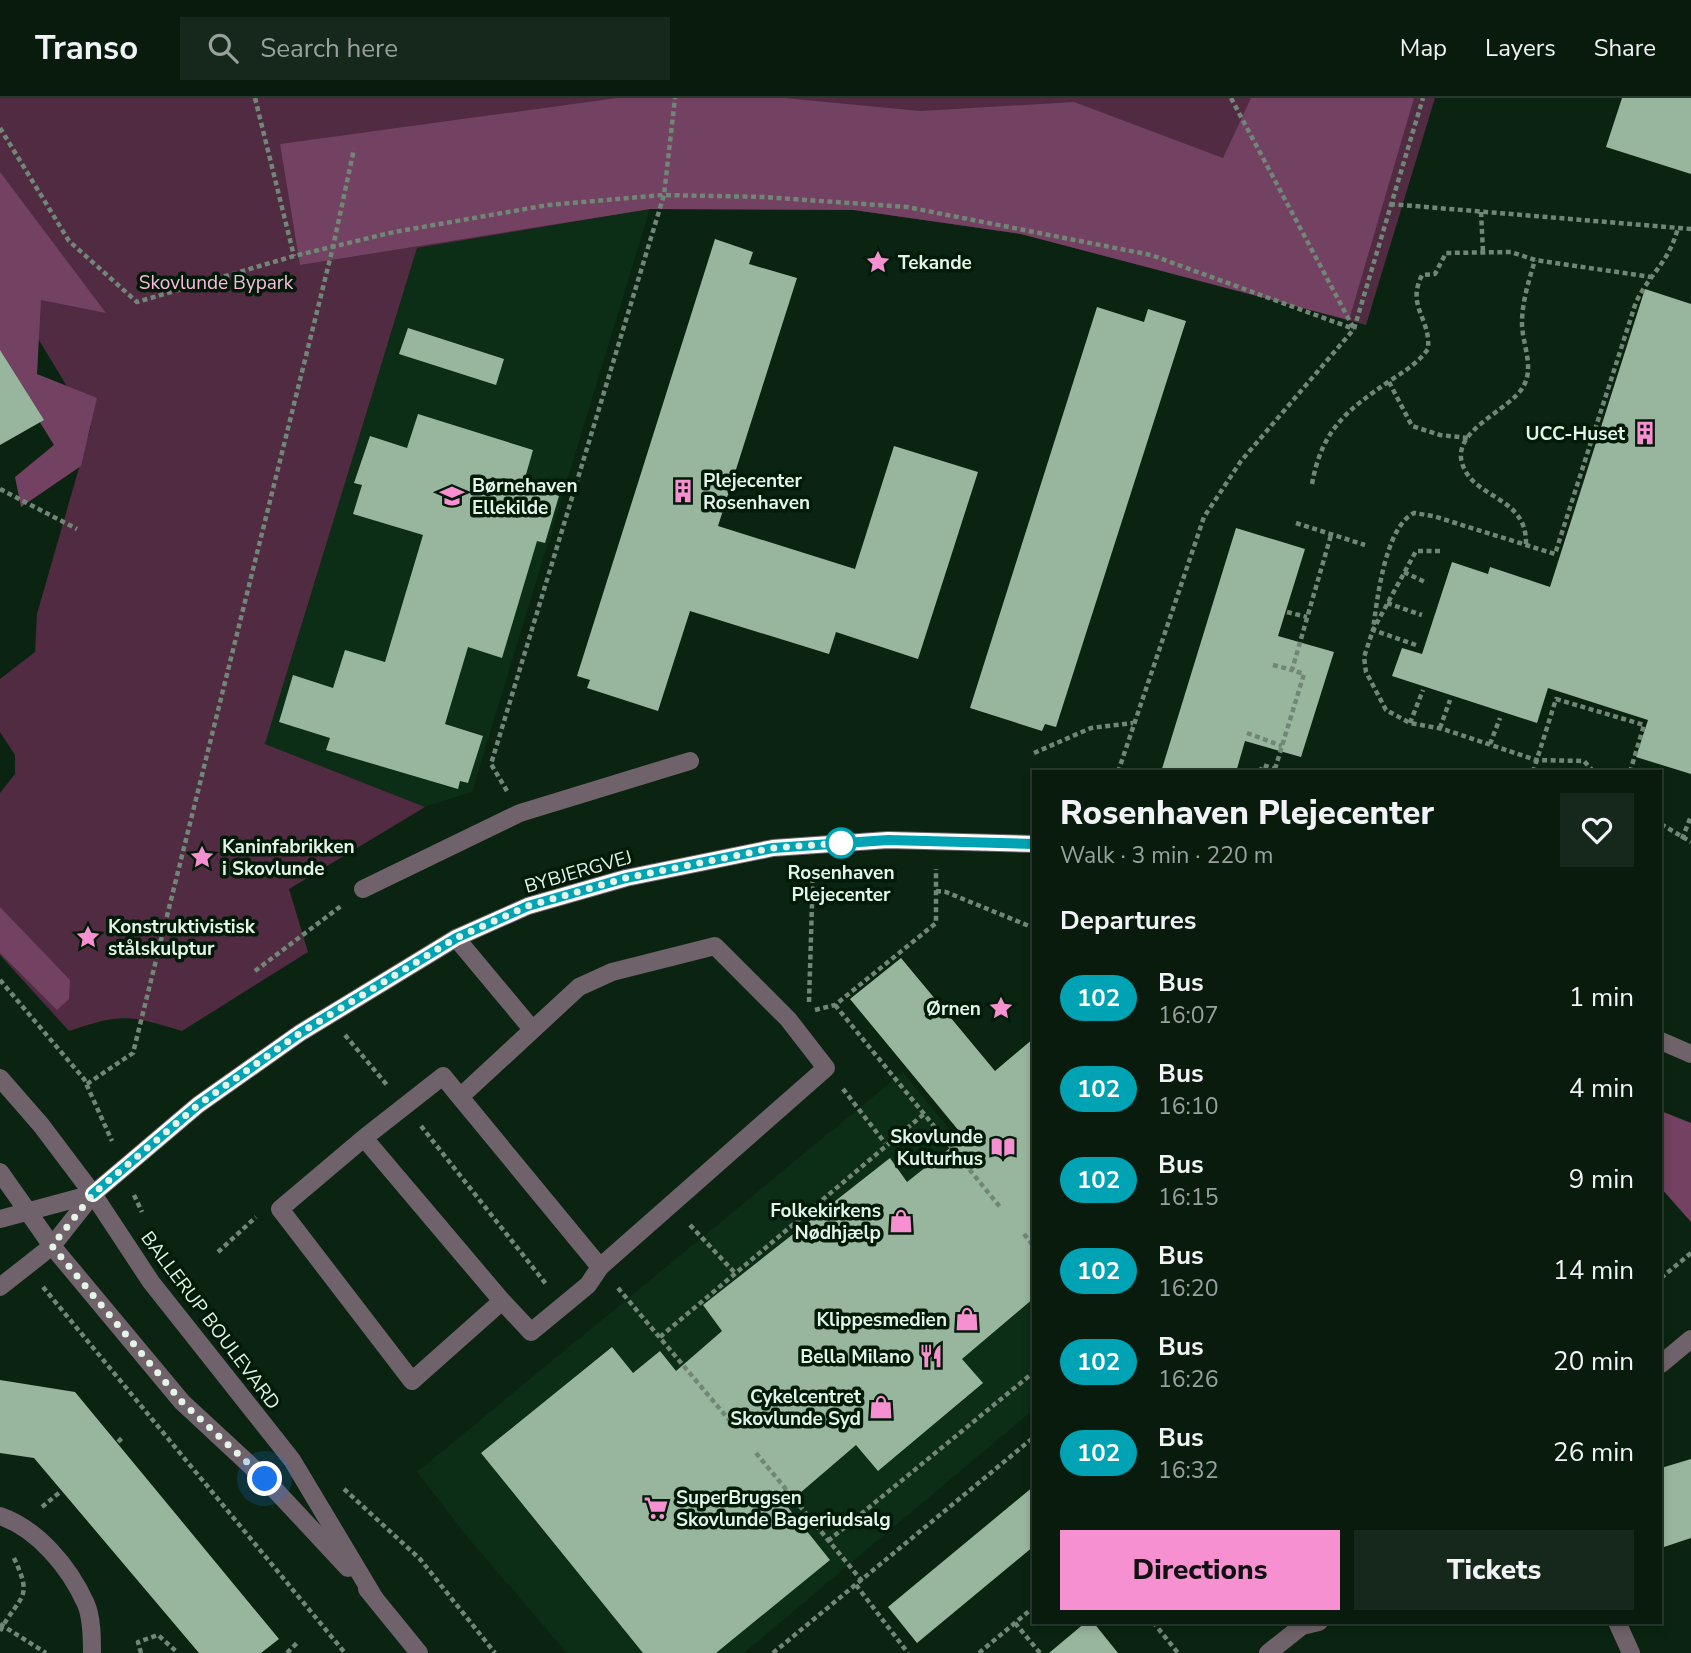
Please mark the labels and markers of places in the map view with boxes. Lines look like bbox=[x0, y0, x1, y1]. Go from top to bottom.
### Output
place icon: Tekande bbox=[864, 248, 892, 276]
place label: Tekande bbox=[898, 250, 972, 276]
building icon: UCC-Huset bbox=[1631, 419, 1659, 447]
place label: UCC-Huset bbox=[1525, 421, 1626, 447]
place label: Plejecenter Rosenhaven bbox=[703, 468, 810, 516]
place label: Børnehaven Ellekilde bbox=[472, 473, 578, 521]
building icon: Plejecenter Rosenhaven bbox=[669, 477, 697, 505]
school or university icon: Børnehaven Ellekilde bbox=[438, 482, 466, 510]
marker: Rosenhaven Plejecenter bbox=[826, 828, 856, 858]
place label: Kaninfabrikken i Skovlunde bbox=[222, 834, 355, 882]
place icon: Kaninfabrikken i Skovlunde bbox=[188, 843, 216, 871]
place label: Rosenhaven Plejecenter bbox=[787, 860, 895, 908]
place label: Konstruktivistisk stålskulptur bbox=[108, 914, 256, 962]
place icon: Konstruktivistisk stålskulptur bbox=[74, 923, 102, 951]
place icon: Ørnen bbox=[987, 994, 1015, 1022]
place label: Ørnen bbox=[926, 996, 981, 1022]
place label: Skovlunde Kulturhus bbox=[890, 1124, 983, 1172]
library icon: Skovlunde Kulturhus bbox=[989, 1133, 1017, 1161]
place label: Folkekirkens Nødhjælp bbox=[770, 1198, 881, 1246]
shop icon: Folkekirkens Nødhjælp bbox=[887, 1207, 915, 1235]
shop icon: Klippesmedien bbox=[953, 1305, 981, 1333]
place label: Klippesmedien bbox=[816, 1307, 947, 1333]
restaurant icon: Bella Milano bbox=[917, 1342, 945, 1370]
place label: Bella Milano bbox=[800, 1344, 911, 1370]
place label: Cykelcentret Skovlunde Syd bbox=[730, 1384, 862, 1432]
shop icon: Cykelcentret Skovlunde Syd bbox=[867, 1393, 895, 1421]
place label: SuperBrugsen Skovlunde Bageriudsalg bbox=[676, 1485, 891, 1533]
supermarket icon: SuperBrugsen Skovlunde Bageriudsalg bbox=[642, 1494, 670, 1522]

